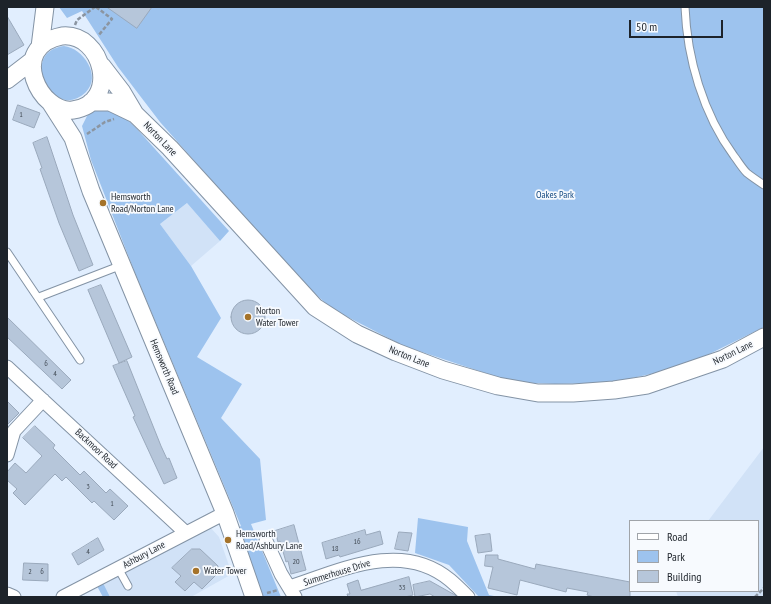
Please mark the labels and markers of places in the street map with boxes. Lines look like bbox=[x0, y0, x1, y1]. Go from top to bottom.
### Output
place label: Hemsworth Road/Norton Lane bbox=[111, 191, 174, 214]
marker: Hemsworth Road/Norton Lane bbox=[98, 198, 108, 208]
place label: Norton Water Tower bbox=[256, 305, 298, 328]
marker: Norton Water Tower bbox=[243, 312, 253, 322]
place label: Hemsworth Road/Ashbury Lane bbox=[236, 528, 302, 552]
marker: Hemsworth Road/Ashbury Lane bbox=[223, 535, 233, 545]
place label: Water Tower bbox=[204, 565, 246, 577]
marker: Water Tower bbox=[191, 566, 201, 576]

